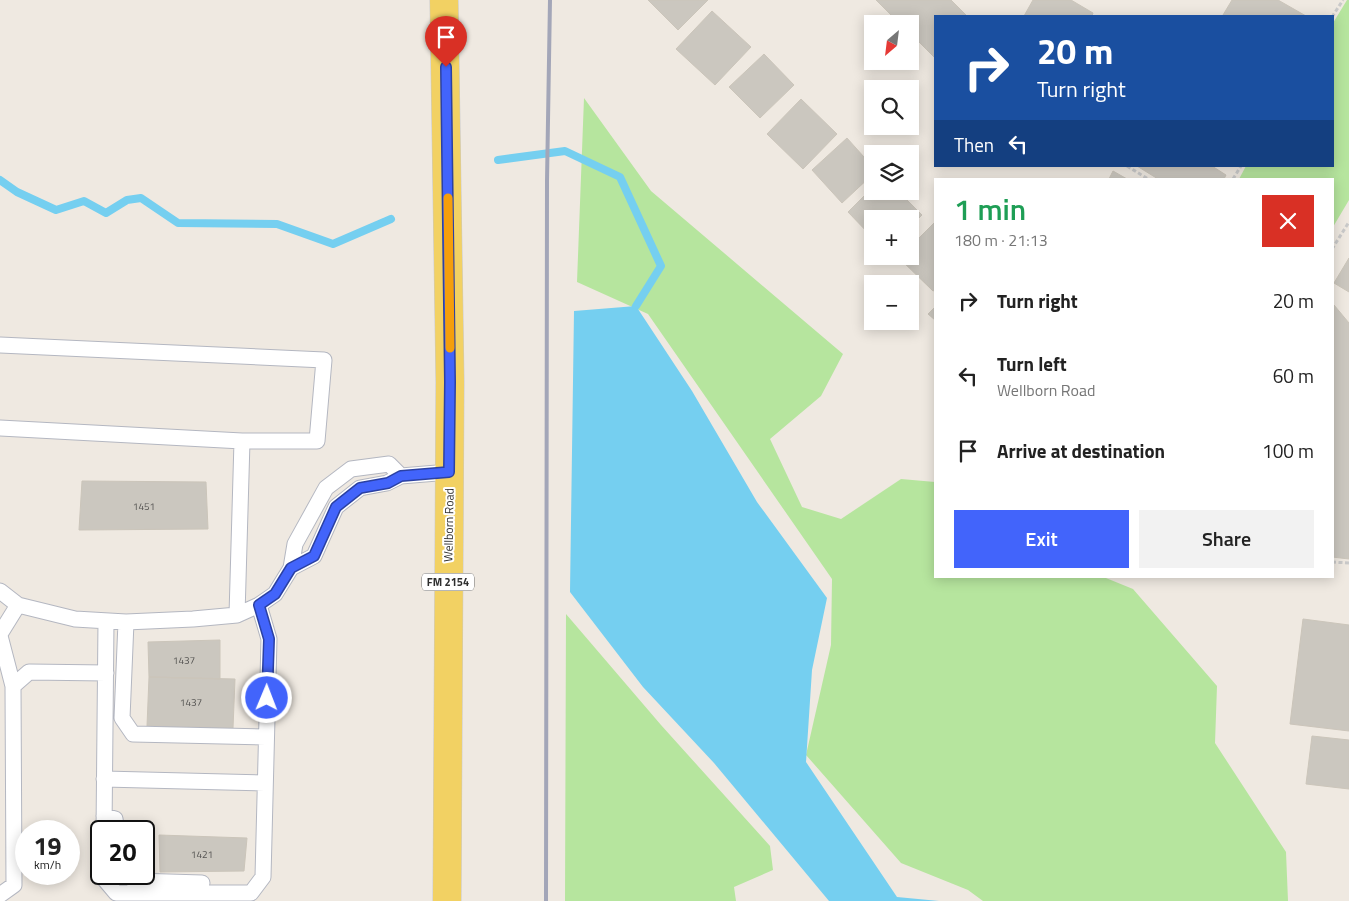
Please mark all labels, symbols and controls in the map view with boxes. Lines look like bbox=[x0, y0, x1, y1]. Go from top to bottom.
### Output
north arrow bbox=[864, 15, 919, 70]
map controls bbox=[864, 15, 919, 330]
pin bbox=[425, 16, 467, 67]
icon: arrive bbox=[432, 23, 460, 51]
text: 20 m bbox=[1037, 24, 1113, 78]
icon: right bbox=[954, 35, 1019, 100]
text: Turn right bbox=[1037, 72, 1126, 106]
button: search bbox=[864, 80, 919, 135]
text: Then bbox=[954, 130, 994, 159]
icon: left bbox=[1004, 130, 1032, 158]
button: layers bbox=[864, 145, 919, 200]
text: 1 min bbox=[954, 186, 1026, 232]
button: close bbox=[1262, 195, 1314, 247]
button: + bbox=[864, 210, 919, 265]
text: 180 m · 21:13 bbox=[954, 228, 1048, 252]
button: − bbox=[864, 275, 919, 330]
text: Turn right bbox=[997, 286, 1078, 315]
text: 20 m bbox=[1273, 286, 1314, 315]
icon: right bbox=[954, 287, 982, 315]
text: Turn left bbox=[997, 349, 1067, 378]
text: 60 m bbox=[1273, 361, 1314, 390]
icon: left bbox=[954, 362, 982, 390]
text: Wellborn Road bbox=[997, 378, 1095, 402]
text: Arrive at destination bbox=[997, 436, 1165, 465]
text: 100 m bbox=[1262, 436, 1314, 465]
icon: arrive bbox=[954, 437, 982, 465]
street label: Wellborn Road bbox=[438, 488, 459, 562]
house number: 1451 bbox=[133, 499, 155, 514]
button: Exit bbox=[954, 510, 1129, 568]
button: Share bbox=[1139, 510, 1314, 568]
road number: FM 2154 bbox=[422, 574, 474, 590]
house number: 1437 bbox=[173, 653, 195, 668]
position arrow bbox=[240, 671, 292, 723]
house number: 1437 bbox=[180, 695, 202, 710]
speed limit sign: 20 bbox=[90, 820, 155, 885]
text: 19 bbox=[33, 827, 62, 865]
house number: 1421 bbox=[191, 847, 213, 862]
text: km/h bbox=[34, 855, 61, 874]

